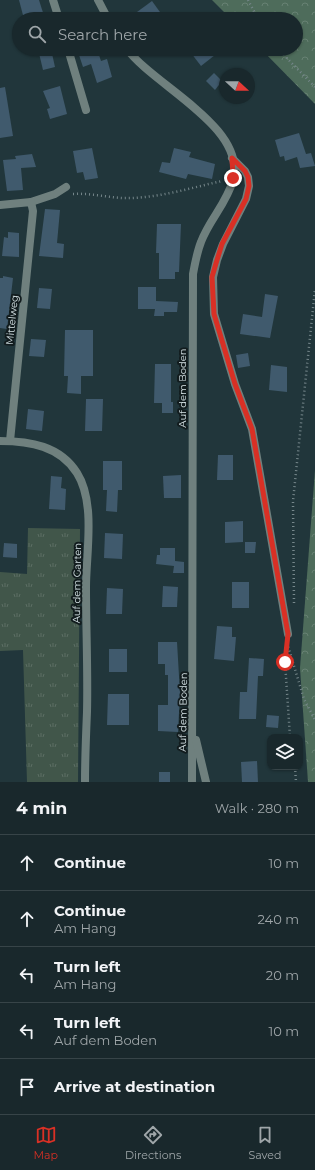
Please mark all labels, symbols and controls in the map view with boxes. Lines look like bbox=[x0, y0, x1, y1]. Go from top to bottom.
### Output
search box bbox=[12, 12, 303, 56]
icon: search bbox=[26, 23, 48, 45]
text: Search here bbox=[58, 25, 147, 44]
north arrow bbox=[219, 68, 255, 104]
route end bbox=[224, 169, 242, 187]
street label: Mittelweg bbox=[3, 294, 21, 346]
street label: Auf dem Boden bbox=[176, 348, 189, 428]
street label: Auf dem Garten bbox=[70, 543, 84, 623]
route start bbox=[276, 653, 294, 671]
street label: Auf dem Boden bbox=[176, 672, 190, 752]
map controls bbox=[267, 734, 303, 770]
button: layers bbox=[267, 734, 303, 770]
text: 4 min bbox=[16, 798, 67, 818]
text: Walk · 280 m bbox=[215, 800, 299, 816]
icon: ahead bbox=[16, 852, 38, 874]
text: Continue bbox=[54, 853, 126, 872]
text: 10 m bbox=[269, 855, 299, 871]
text: Continue bbox=[54, 901, 126, 920]
icon: ahead bbox=[16, 908, 38, 930]
text: 240 m bbox=[258, 911, 299, 927]
text: Am Hang bbox=[54, 920, 116, 936]
text: Turn left bbox=[54, 957, 121, 976]
icon: left bbox=[16, 964, 38, 986]
text: 20 m bbox=[266, 967, 299, 983]
text: Am Hang bbox=[54, 976, 116, 992]
text: Turn left bbox=[54, 1013, 121, 1032]
icon: left bbox=[16, 1020, 38, 1042]
text: 10 m bbox=[269, 1023, 299, 1039]
text: Auf dem Boden bbox=[54, 1032, 157, 1048]
icon: arrive bbox=[16, 1076, 38, 1098]
text: Arrive at destination bbox=[54, 1077, 215, 1096]
tab: Map bbox=[34, 1124, 58, 1162]
tab: Directions bbox=[125, 1124, 181, 1162]
tab: Saved bbox=[248, 1124, 281, 1162]

